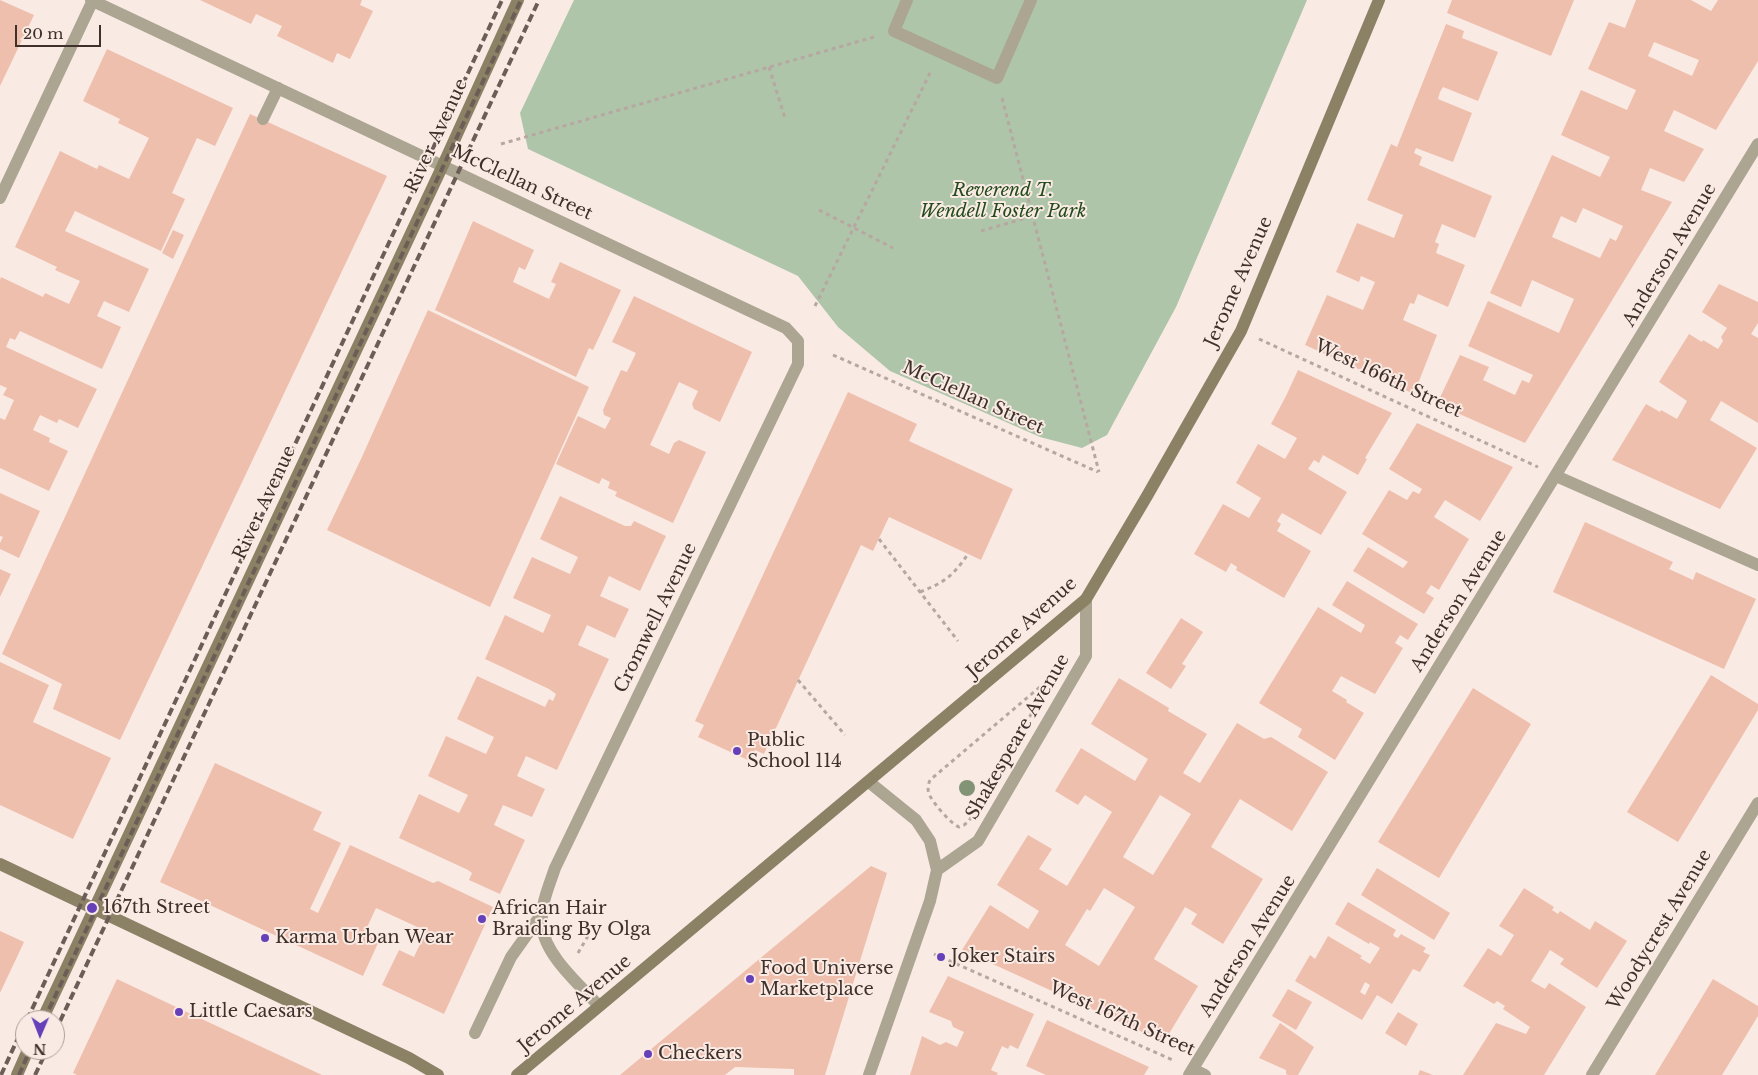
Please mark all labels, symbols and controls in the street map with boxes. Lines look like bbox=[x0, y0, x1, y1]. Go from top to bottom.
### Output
scale bar bbox=[18, 15, 104, 47]
text: 20 m bbox=[23, 24, 63, 43]
street label: River Avenue bbox=[401, 76, 473, 196]
street label: McClellan Street bbox=[448, 141, 596, 225]
street label: Anderson Avenue bbox=[1619, 179, 1721, 331]
park label: Reverend T. Wendell Foster Park bbox=[920, 180, 1086, 222]
street label: Jerome Avenue bbox=[1201, 213, 1277, 351]
street label: West 166th Street bbox=[1311, 335, 1465, 423]
street label: McClellan Street bbox=[899, 357, 1047, 439]
street label: River Avenue bbox=[229, 443, 301, 563]
street label: Anderson Avenue bbox=[1407, 526, 1511, 676]
street label: Cromwell Avenue bbox=[610, 539, 702, 697]
street label: Jerome Avenue bbox=[963, 573, 1081, 683]
street label: Shakespeare Avenue bbox=[962, 650, 1074, 824]
place label: Public School 114 bbox=[747, 730, 842, 772]
marker: Public School 114 bbox=[731, 745, 743, 757]
street label: Woodycrest Avenue bbox=[1603, 846, 1717, 1014]
street label: Anderson Avenue bbox=[1196, 871, 1300, 1021]
place label: 167th Street bbox=[103, 897, 210, 919]
place label: African Hair Braiding By Olga bbox=[492, 898, 651, 941]
marker: 167th Street bbox=[85, 901, 99, 915]
marker: African Hair Braiding By Olga bbox=[476, 913, 488, 925]
place label: Karma Urban Wear bbox=[275, 927, 454, 949]
marker: Karma Urban Wear bbox=[259, 932, 271, 944]
place label: Joker Stairs bbox=[951, 946, 1055, 968]
street label: Jerome Avenue bbox=[514, 951, 636, 1057]
marker: Joker Stairs bbox=[935, 951, 947, 963]
place label: Food Universe Marketplace bbox=[760, 958, 894, 1001]
marker: Food Universe Marketplace bbox=[744, 973, 756, 985]
street label: West 167th Street bbox=[1046, 977, 1198, 1061]
place label: Little Caesars bbox=[189, 1001, 313, 1023]
marker: Little Caesars bbox=[173, 1006, 185, 1018]
north arrow bbox=[15, 1010, 65, 1060]
text: N bbox=[33, 1040, 47, 1058]
place label: Checkers bbox=[658, 1043, 742, 1065]
marker: Checkers bbox=[642, 1048, 654, 1060]

